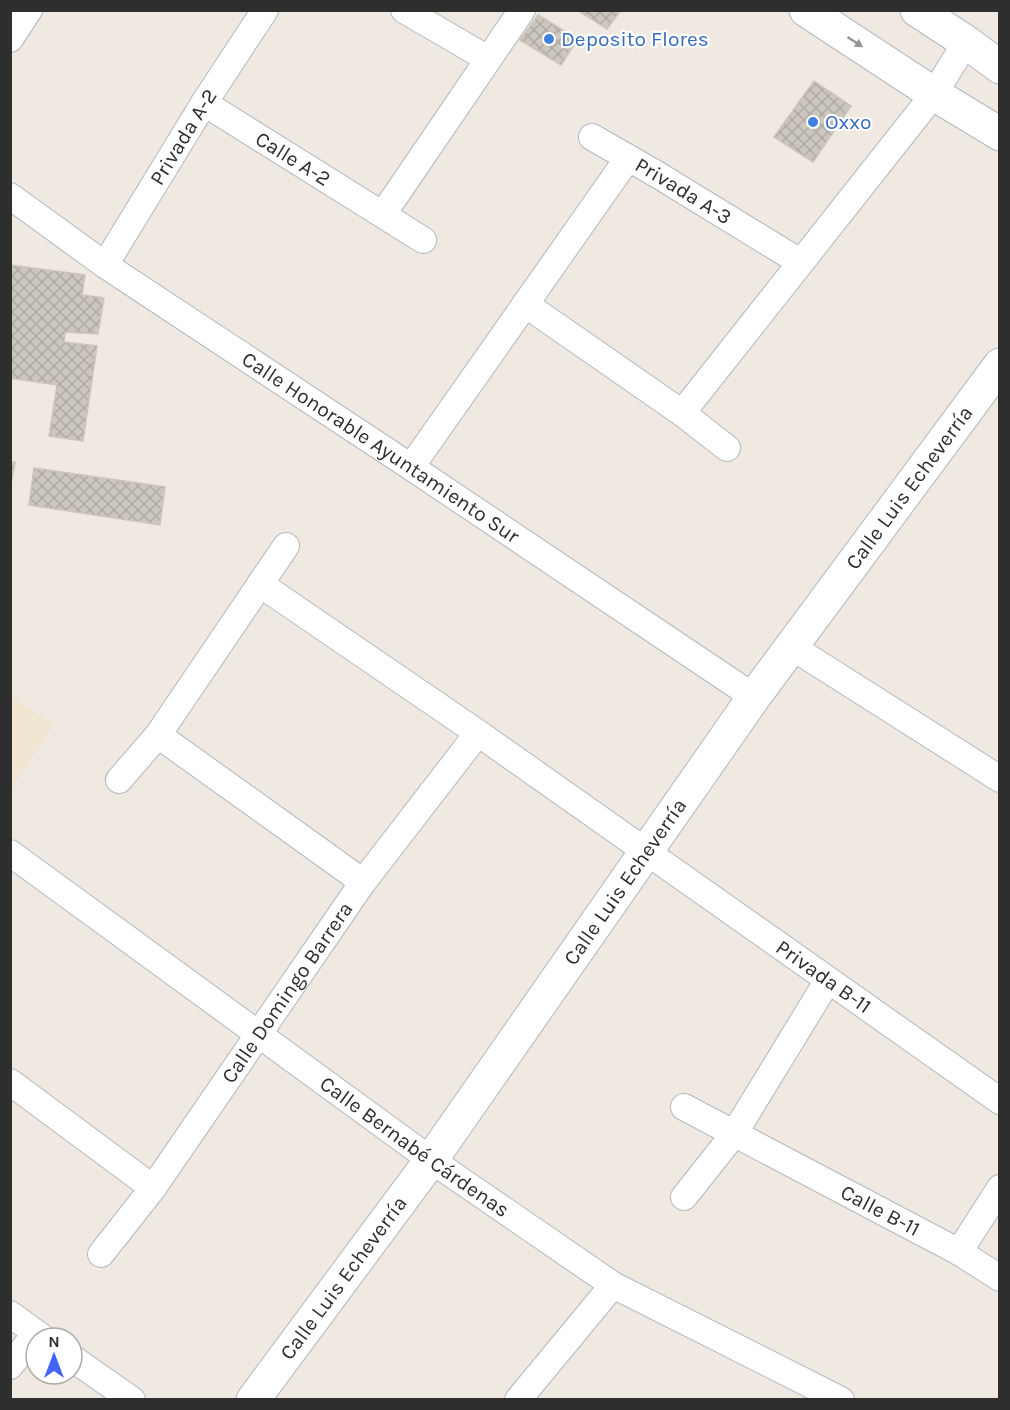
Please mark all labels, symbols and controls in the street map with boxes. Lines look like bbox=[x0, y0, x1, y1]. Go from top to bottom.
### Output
place label: Deposito Flores bbox=[561, 27, 709, 51]
marker: Deposito Flores bbox=[542, 32, 556, 46]
one-way arrow bbox=[847, 37, 863, 48]
street label: Privada A-2 bbox=[145, 85, 222, 189]
place label: Oxxo bbox=[825, 110, 872, 134]
marker: Oxxo bbox=[806, 115, 820, 129]
street label: Calle A-2 bbox=[251, 126, 335, 191]
street label: Privada A-3 bbox=[631, 152, 736, 229]
street label: Calle Honorable Ayuntamiento Sur bbox=[237, 347, 524, 548]
street label: Calle Luis Echeverría bbox=[841, 401, 978, 574]
street label: Calle Luis Echeverría bbox=[559, 794, 691, 970]
street label: Calle Domingo Barrera bbox=[217, 898, 358, 1088]
street label: Privada B-11 bbox=[771, 935, 876, 1018]
street label: Calle Bernabé Cárdenas bbox=[315, 1071, 514, 1222]
street label: Calle B-11 bbox=[837, 1180, 924, 1241]
street label: Calle Luis Echeverría bbox=[275, 1191, 412, 1364]
north arrow bbox=[24, 1326, 84, 1386]
text: N bbox=[48, 1332, 60, 1351]

